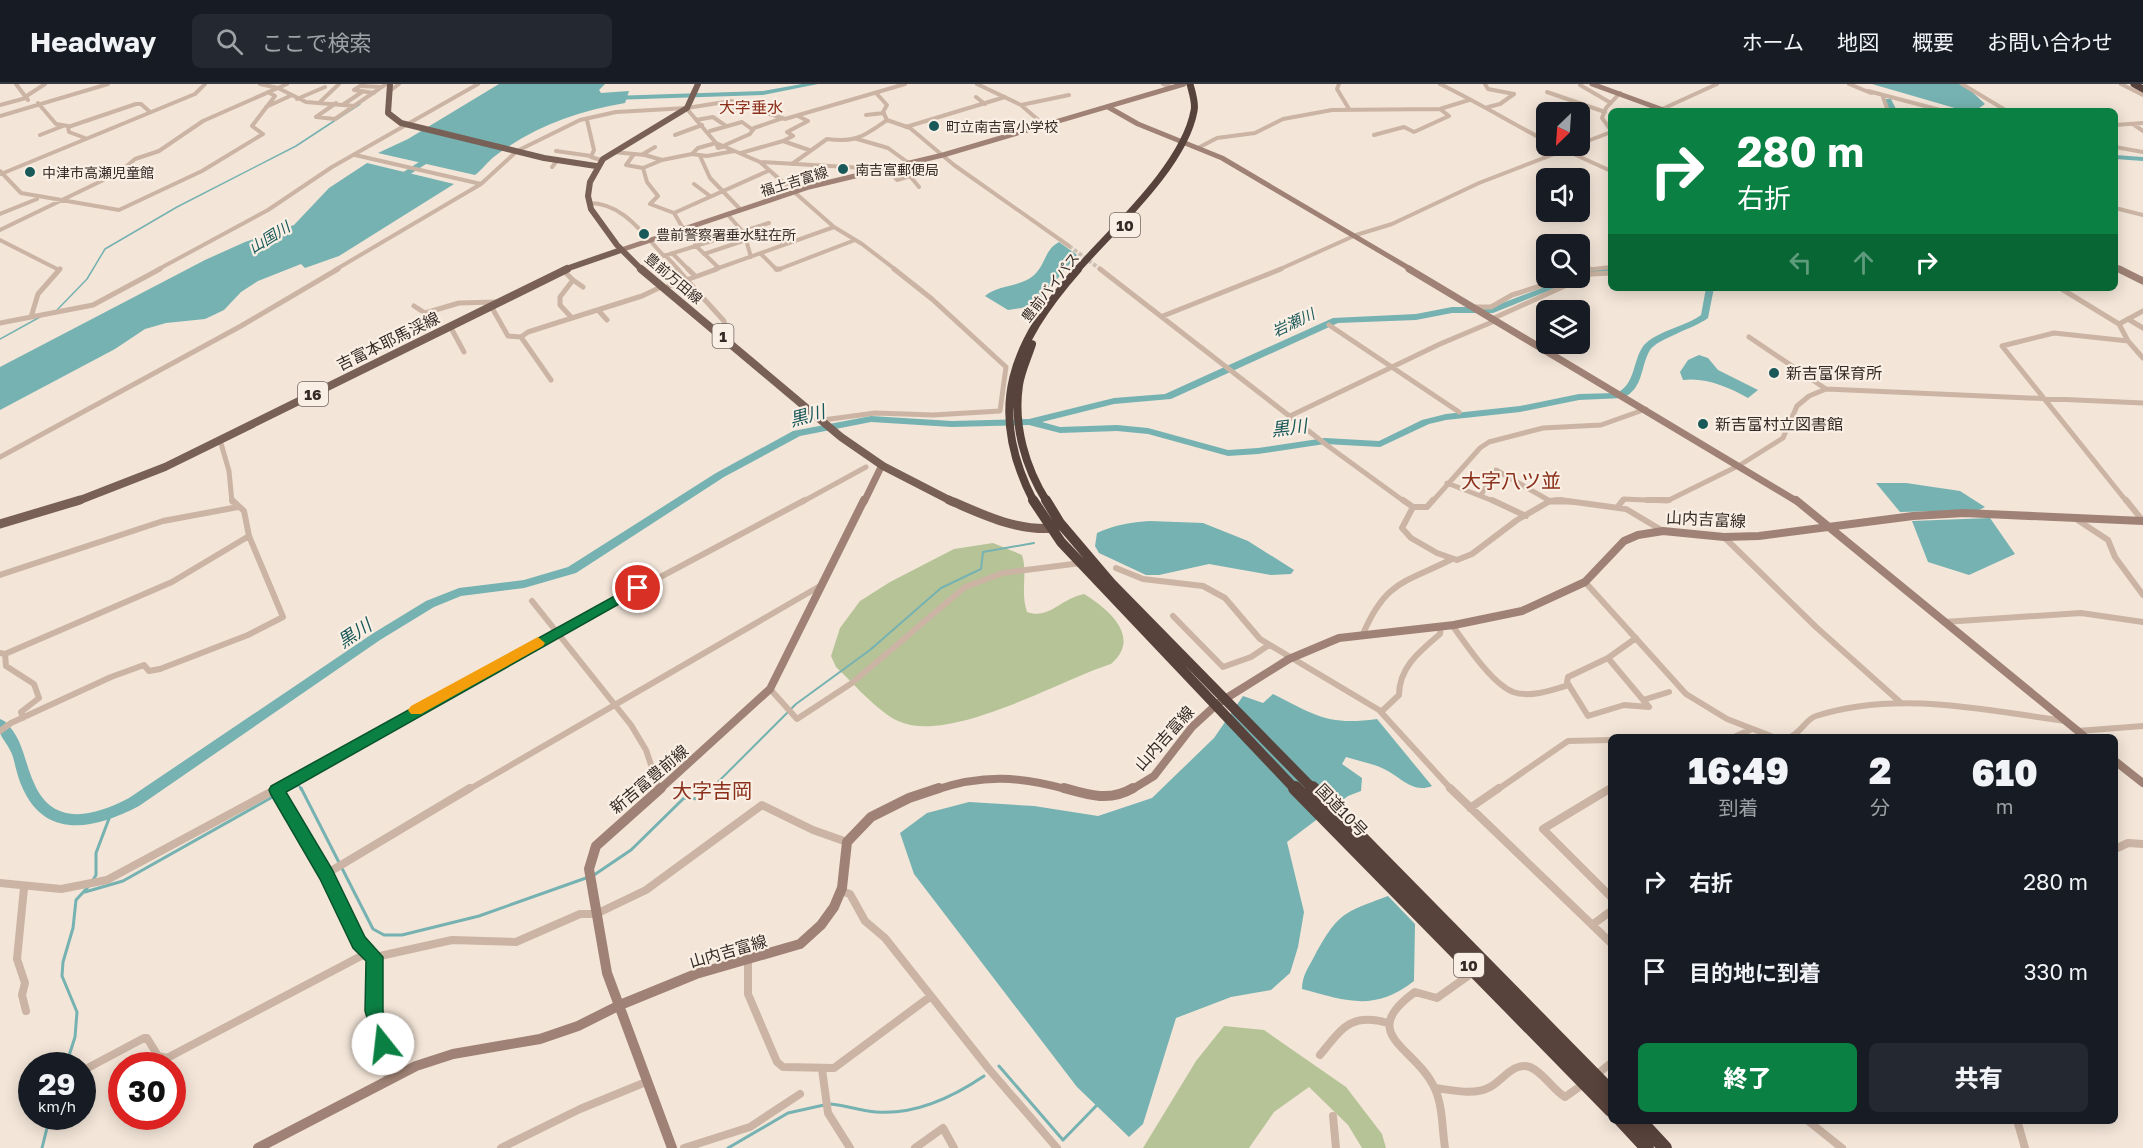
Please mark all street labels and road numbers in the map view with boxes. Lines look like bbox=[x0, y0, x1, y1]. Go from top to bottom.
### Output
street label: 福土吉富線 bbox=[758, 163, 830, 199]
road number: 10 bbox=[1110, 213, 1140, 237]
street label: 豊前万田線 bbox=[642, 249, 706, 307]
street label: 豊前バイパス bbox=[1018, 249, 1082, 325]
street label: 吉富本耶馬渓線 bbox=[333, 307, 443, 375]
road number: 1 bbox=[712, 324, 734, 348]
road number: 16 bbox=[298, 382, 328, 406]
street label: 山内吉富線 bbox=[1666, 507, 1746, 531]
street label: 山内吉富線 bbox=[1130, 702, 1198, 774]
street label: 新吉富豊前線 bbox=[606, 740, 692, 818]
street label: 国道10号 bbox=[1312, 779, 1372, 841]
street label: 山内吉富線 bbox=[687, 930, 769, 972]
road number: 10 bbox=[1454, 953, 1484, 977]

